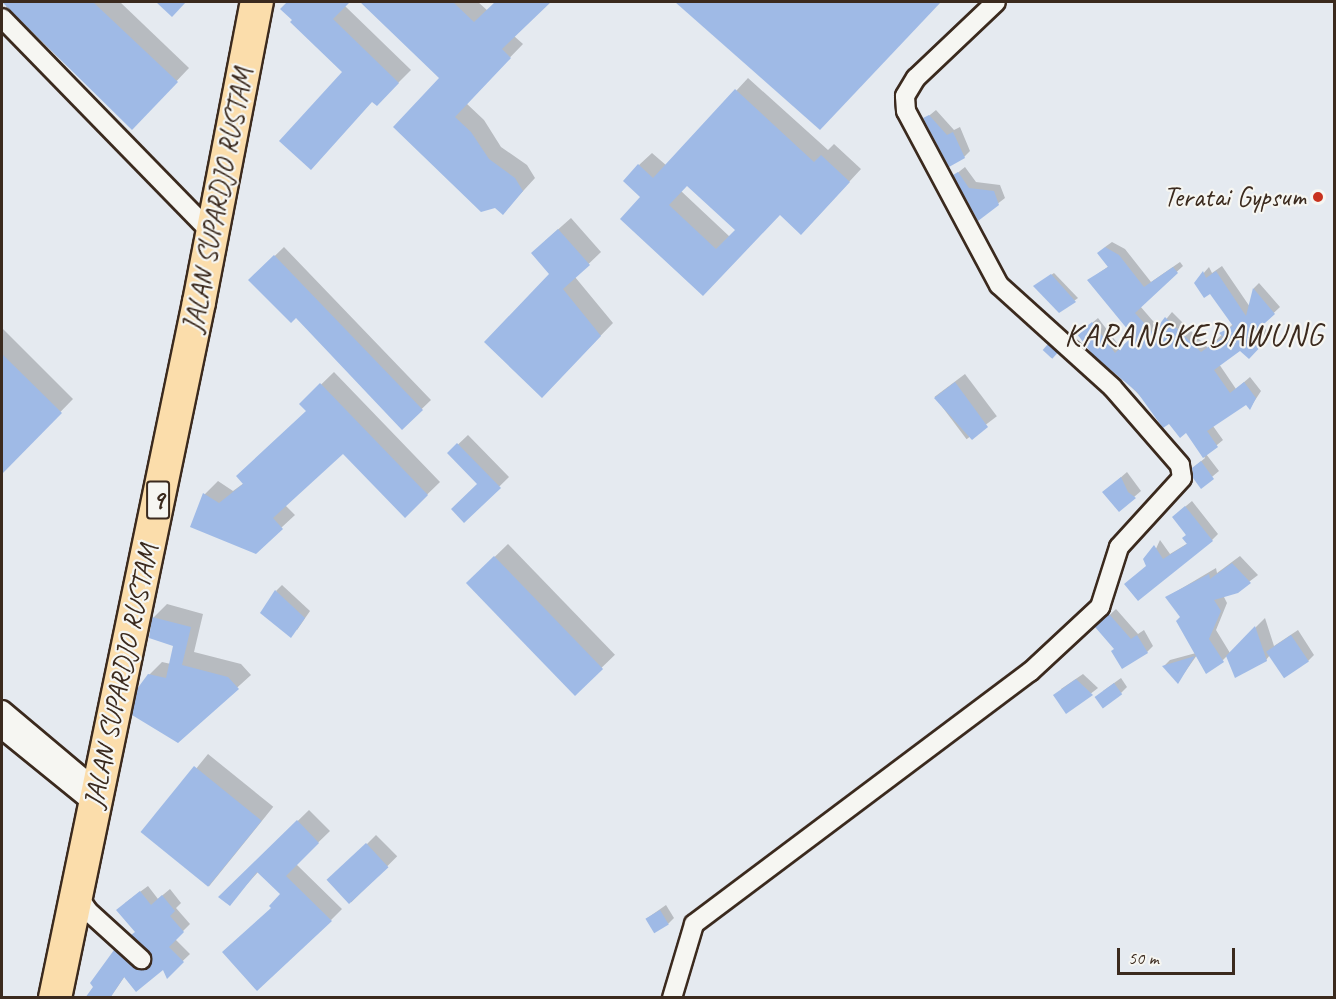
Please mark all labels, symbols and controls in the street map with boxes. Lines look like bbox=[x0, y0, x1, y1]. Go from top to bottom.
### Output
street label: JALAN SUPARDJO RUSTAM bbox=[176, 64, 260, 336]
place label: Teratai Gypsum bbox=[1163, 180, 1306, 214]
marker: Teratai Gypsum bbox=[1311, 190, 1325, 204]
district label: KARANGKEDAWUNG bbox=[1066, 316, 1322, 354]
road number: 9 bbox=[146, 476, 170, 524]
street label: JALAN SUPARDJO RUSTAM bbox=[77, 541, 165, 811]
scale bar bbox=[1120, 936, 1238, 974]
text: 50 m bbox=[1128, 947, 1159, 969]

